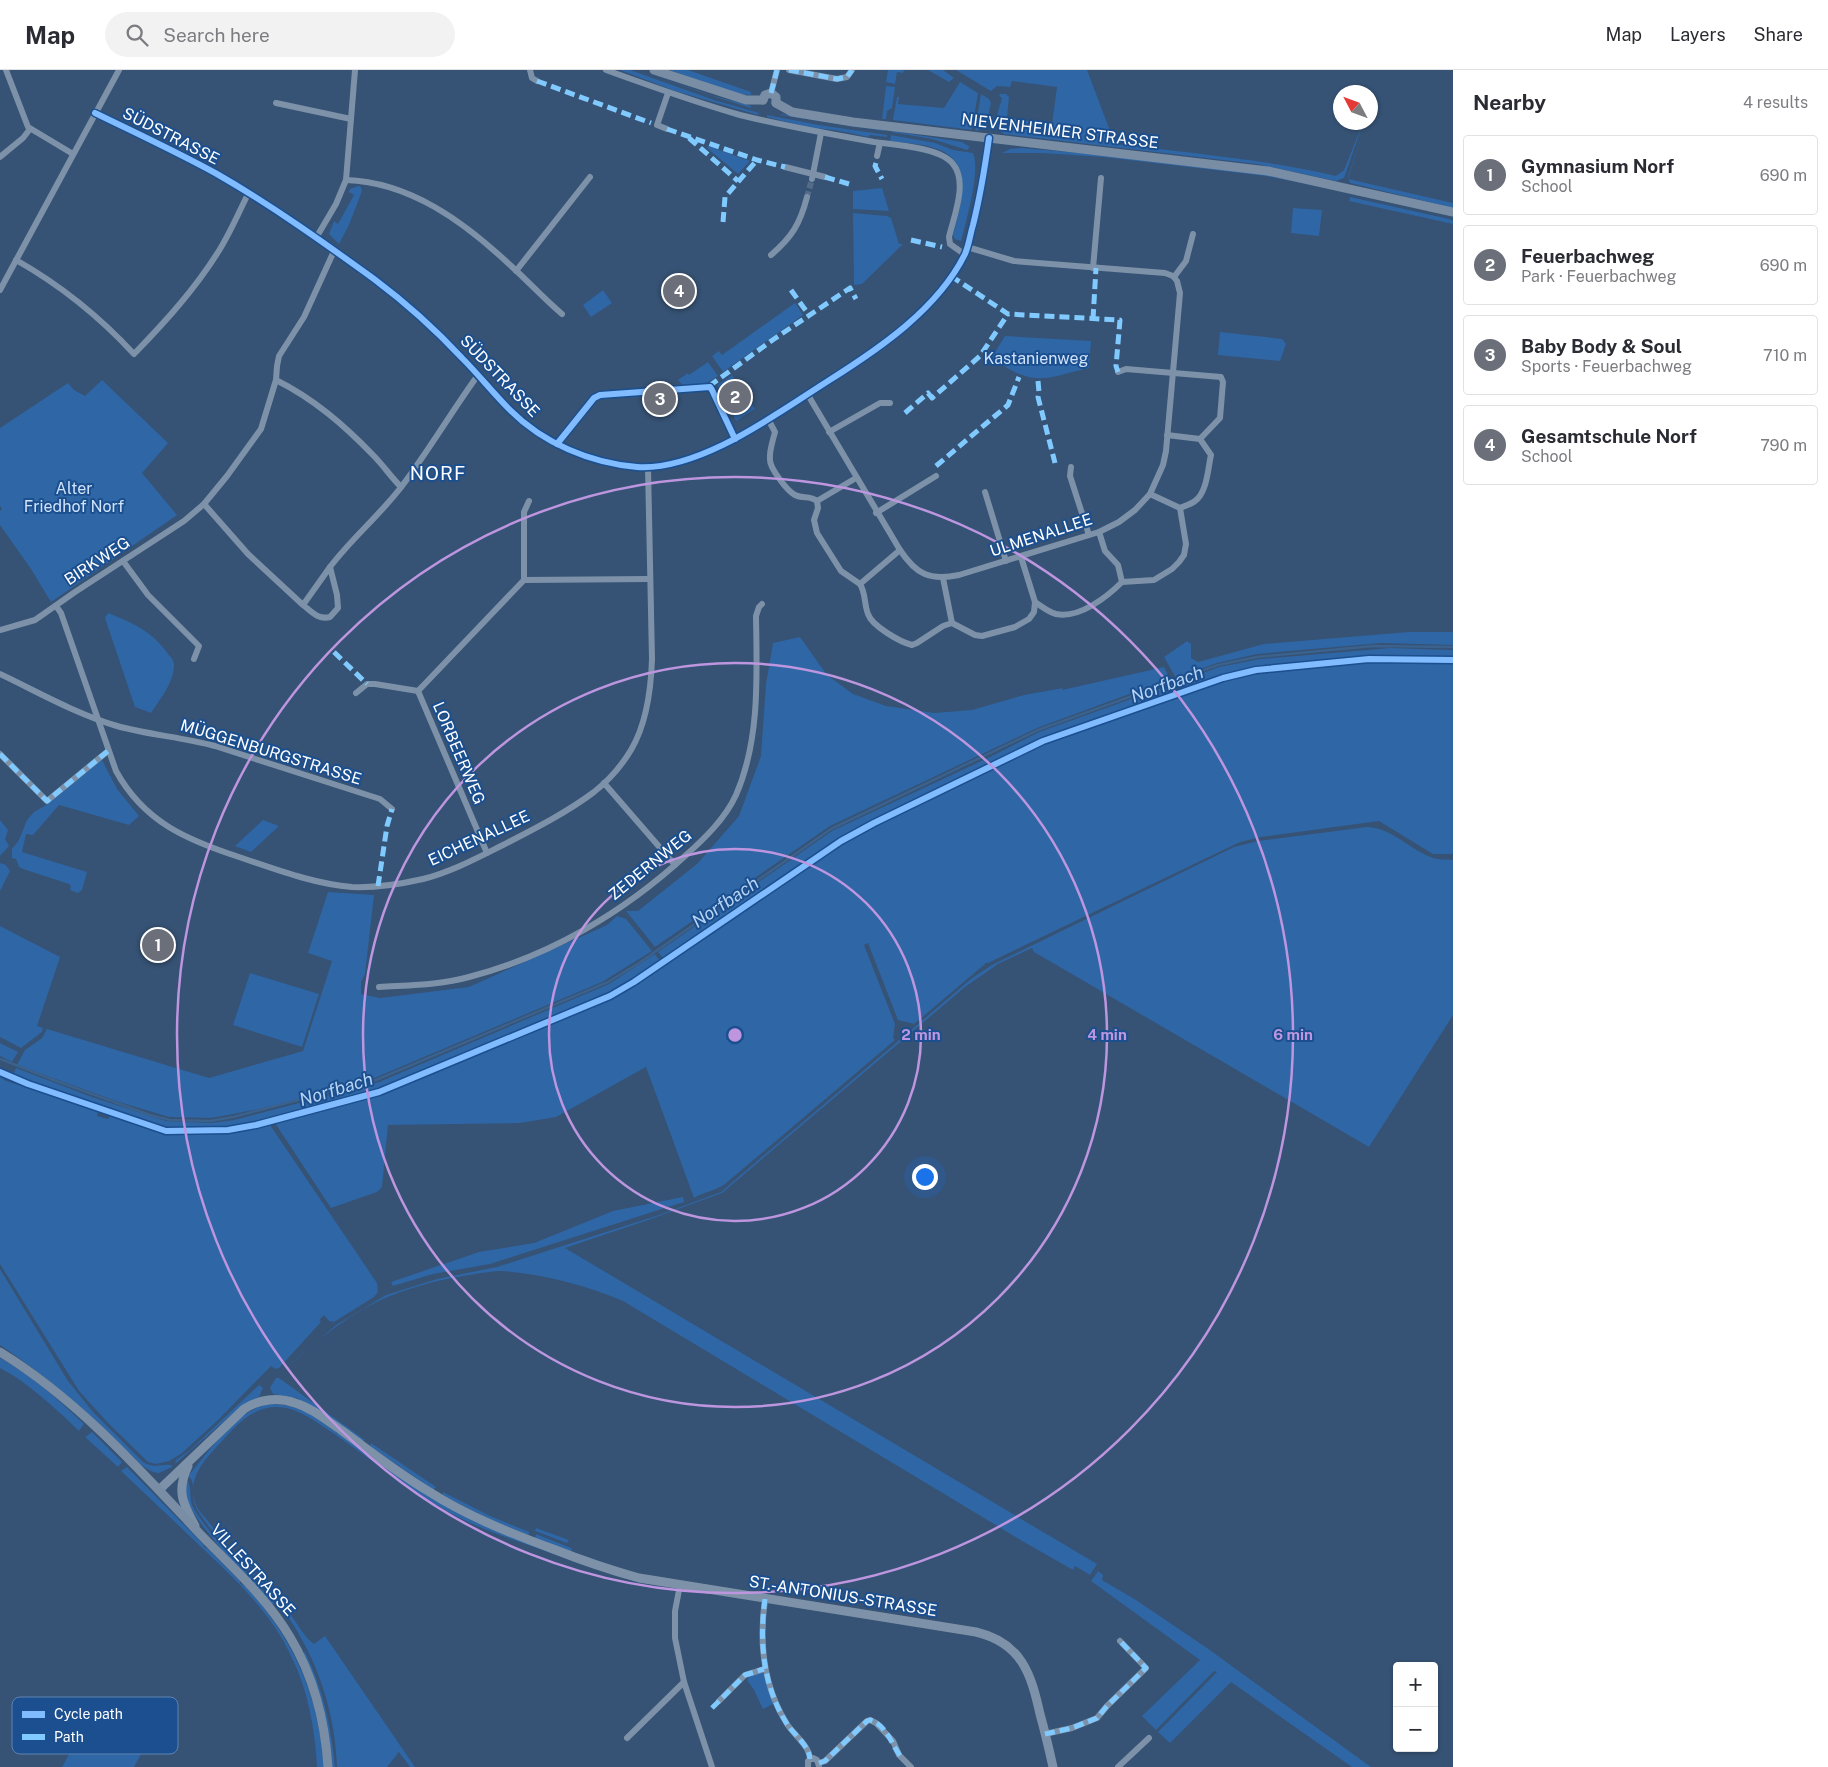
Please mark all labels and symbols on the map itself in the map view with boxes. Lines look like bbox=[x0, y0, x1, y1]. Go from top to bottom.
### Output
north arrow bbox=[1333, 85, 1378, 130]
street label: SÜDSTRASSE bbox=[119, 103, 223, 169]
street label: NIEVENHEIMER STRASSE bbox=[960, 109, 1160, 153]
pin: 4 bbox=[663, 272, 695, 310]
street label: SÜDSTRASSE bbox=[456, 330, 544, 421]
park label: Kastanienweg bbox=[984, 349, 1089, 368]
pin: 2 bbox=[719, 378, 751, 416]
pin: 3 bbox=[644, 380, 676, 418]
district label: NORF bbox=[410, 462, 466, 484]
park label: Alter Friedhof Norf bbox=[24, 479, 124, 516]
street label: ULMENALLEE bbox=[987, 510, 1095, 560]
street label: BIRKWEG bbox=[61, 533, 133, 589]
water label: Norfbach bbox=[1128, 661, 1206, 707]
street label: LORBEERWEG bbox=[429, 699, 489, 807]
street label: MÜGGENBURGSTRASSE bbox=[178, 714, 364, 789]
street label: EICHENALLEE bbox=[425, 806, 533, 870]
street label: ZEDERNWEG bbox=[605, 826, 695, 904]
water label: Norfbach bbox=[688, 872, 762, 932]
pin: 1 bbox=[142, 926, 174, 964]
centre of rings bbox=[726, 1026, 744, 1044]
text: 2 min bbox=[901, 1026, 941, 1043]
text: 4 min bbox=[1087, 1026, 1127, 1043]
text: 6 min bbox=[1273, 1026, 1313, 1043]
water label: Norfbach bbox=[297, 1068, 375, 1110]
your location bbox=[912, 1164, 938, 1190]
street label: VILLESTRASSE bbox=[207, 1520, 299, 1620]
street label: ST.-ANTONIUS-STRASSE bbox=[748, 1572, 938, 1620]
legend bbox=[12, 1697, 178, 1754]
text: Cycle path bbox=[54, 1706, 123, 1722]
text: Path bbox=[54, 1729, 84, 1745]

